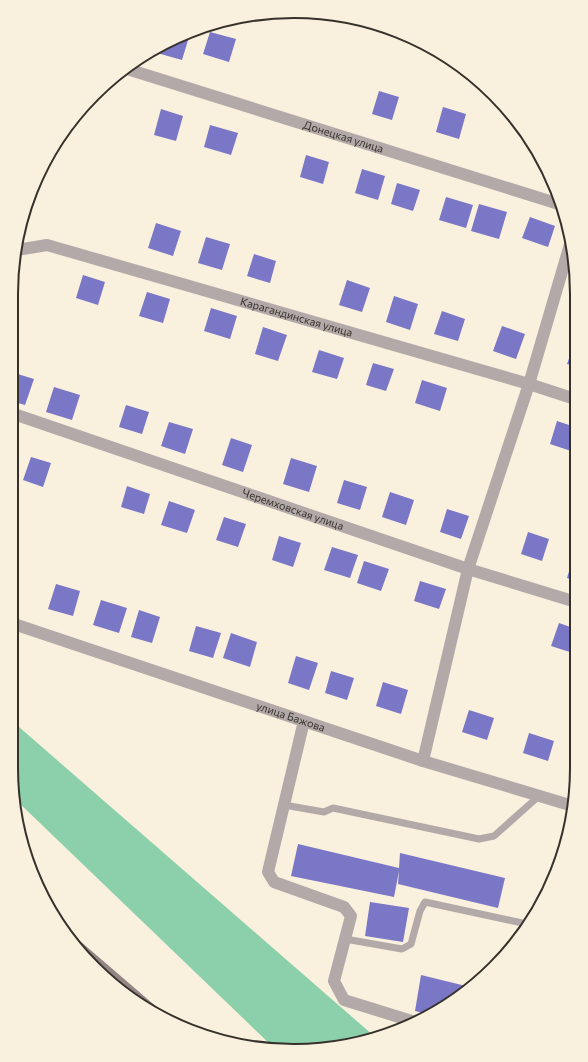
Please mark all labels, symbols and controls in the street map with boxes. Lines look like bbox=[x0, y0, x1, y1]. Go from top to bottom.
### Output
street label: Донецкая улица bbox=[302, 118, 385, 155]
street label: Карагандинская улица bbox=[239, 294, 354, 339]
street label: Черемховская улица bbox=[241, 485, 346, 532]
street label: улица Бажова bbox=[255, 699, 327, 734]

